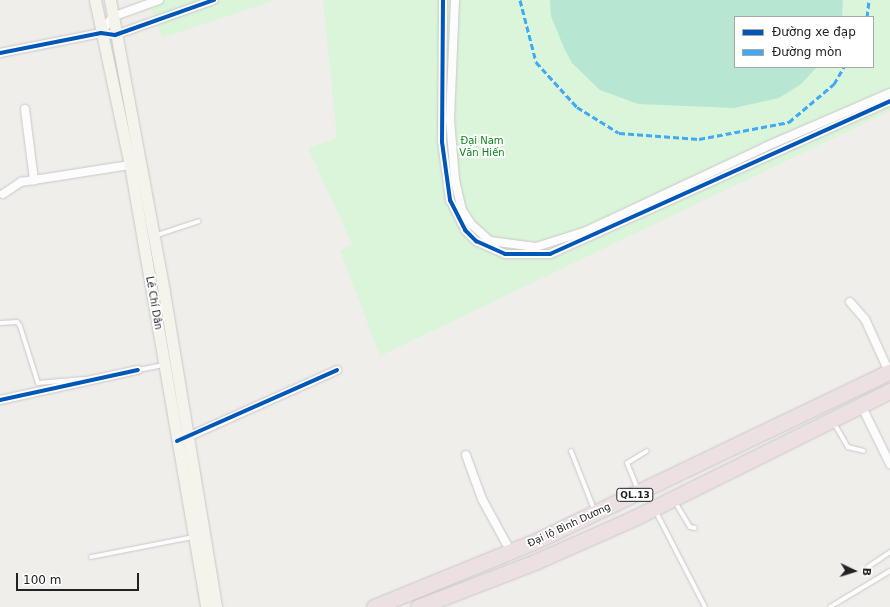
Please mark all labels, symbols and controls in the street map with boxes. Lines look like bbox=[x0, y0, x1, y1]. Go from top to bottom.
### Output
legend bbox=[734, 16, 874, 68]
text: Đường xe đạp bbox=[772, 25, 856, 39]
text: Đường mòn bbox=[772, 45, 842, 59]
park label: Đại Nam Văn Hiến bbox=[459, 134, 505, 158]
street label: Lê Chí Dân bbox=[143, 275, 165, 331]
road number: QL.13 bbox=[616, 488, 654, 502]
street label: Đại lộ Bình Dương bbox=[526, 500, 612, 550]
north arrow bbox=[834, 551, 874, 591]
scale bar bbox=[18, 565, 141, 591]
text: B bbox=[860, 567, 873, 577]
text: 100 m bbox=[23, 573, 61, 587]

